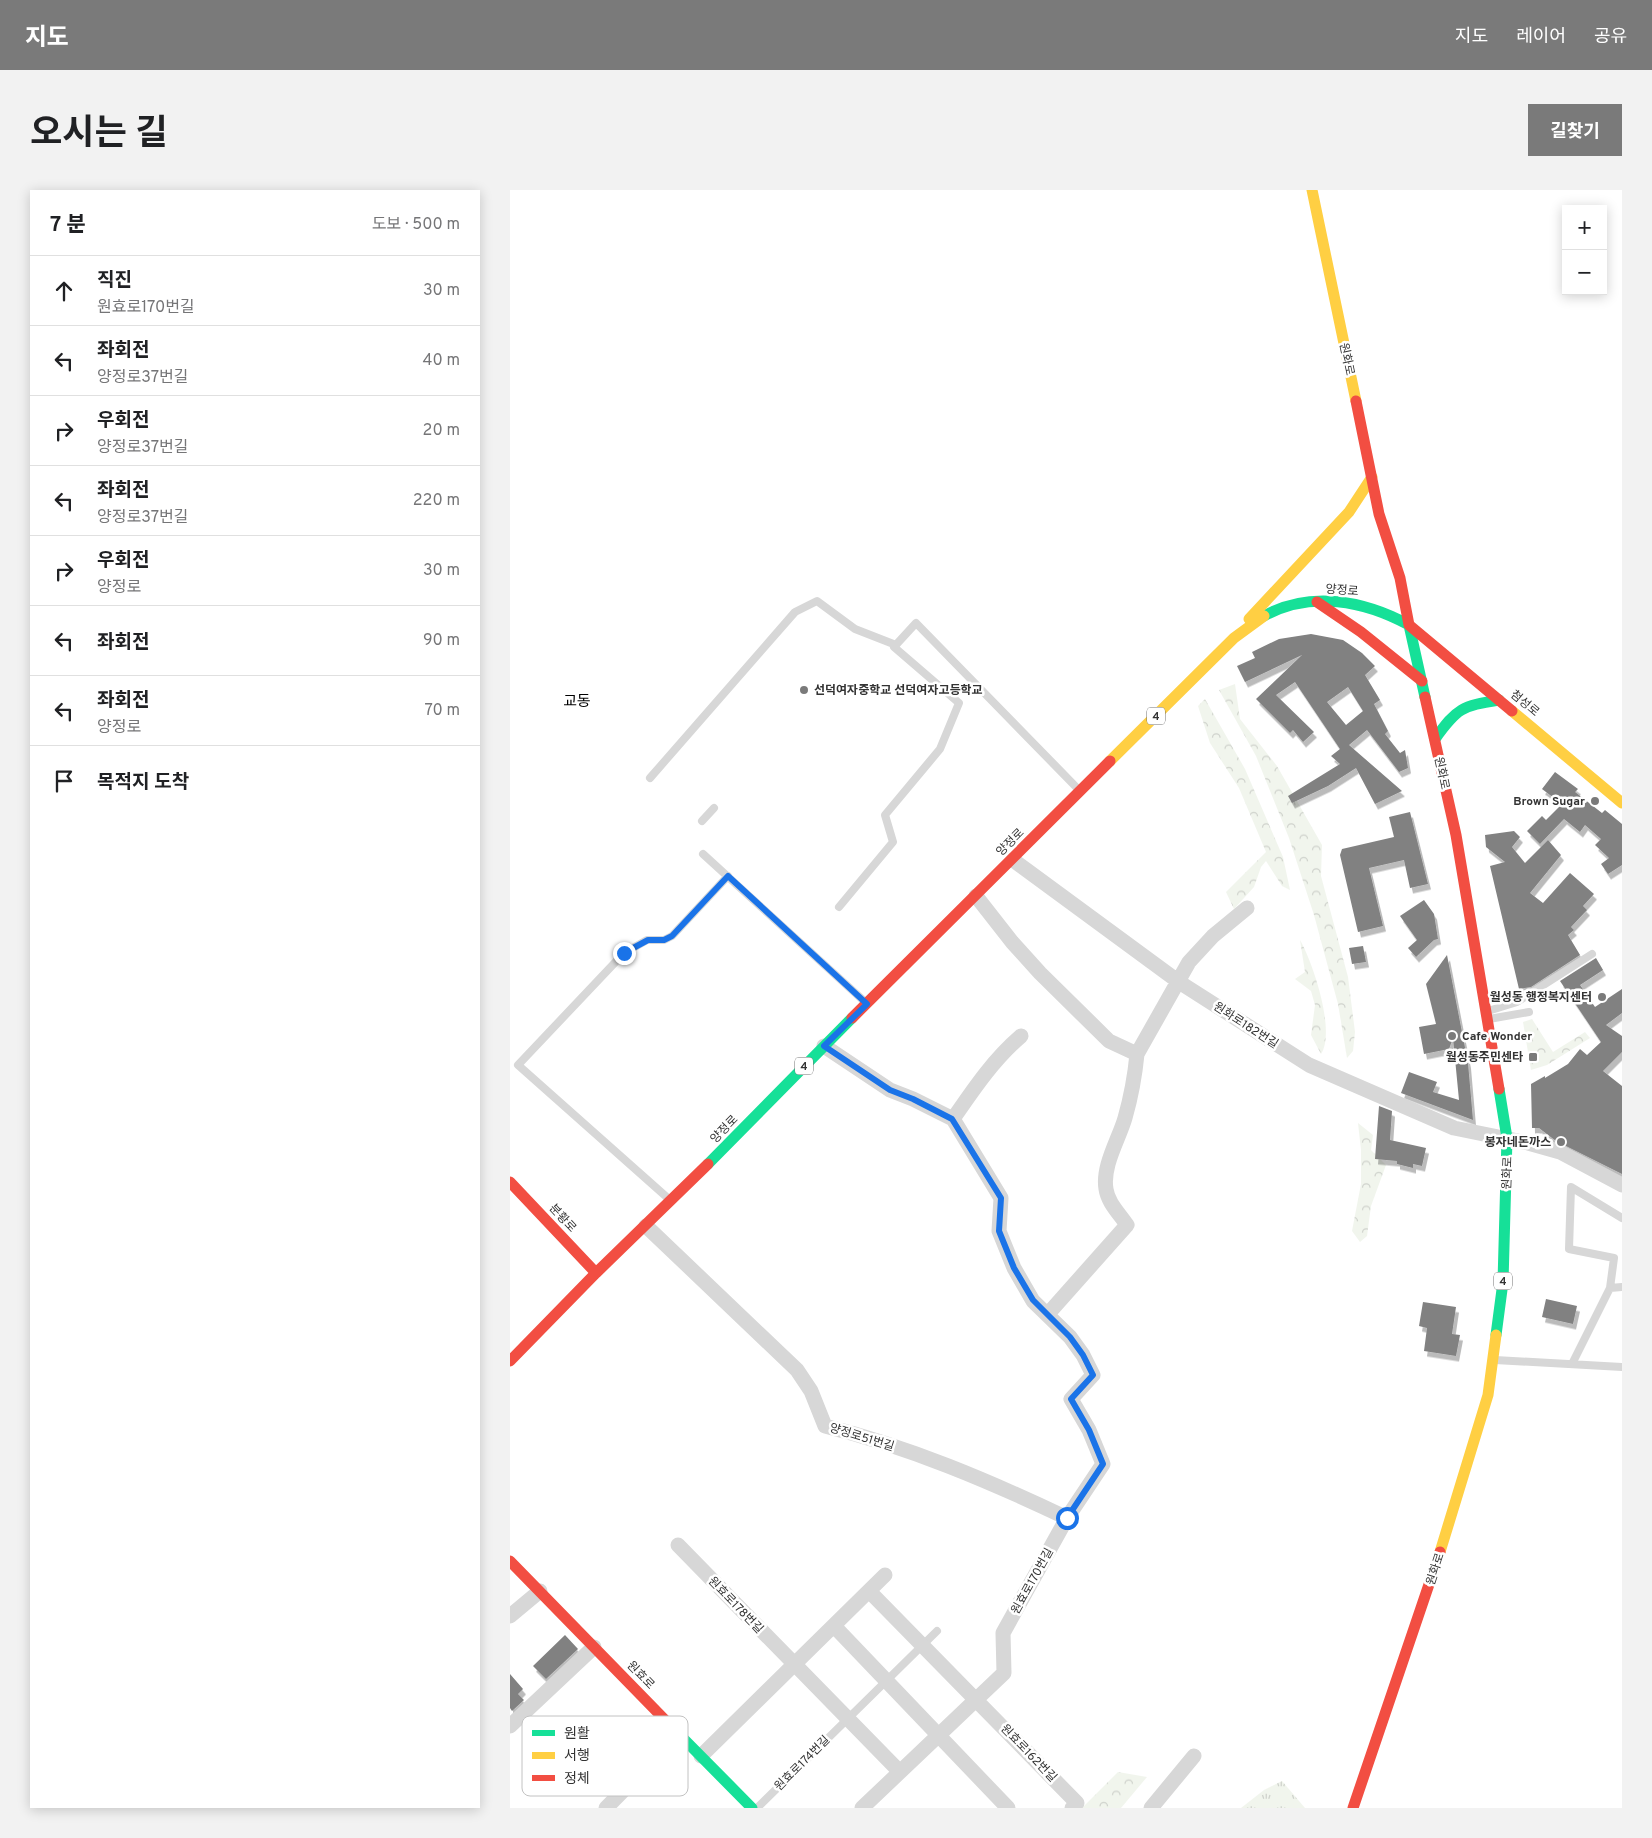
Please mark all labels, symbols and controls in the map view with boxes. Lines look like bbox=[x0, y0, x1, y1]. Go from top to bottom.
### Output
text: 지도 bbox=[25, 24, 69, 54]
text: 지도 bbox=[1455, 26, 1488, 49]
text: 레이어 bbox=[1516, 26, 1566, 49]
text: 공유 bbox=[1594, 26, 1627, 49]
button: 길찾기 bbox=[1528, 104, 1622, 156]
text: 오시는 길 bbox=[30, 113, 168, 157]
map controls bbox=[1562, 205, 1607, 295]
button: + bbox=[1562, 205, 1607, 250]
text: 7 분 bbox=[50, 212, 86, 239]
text: 도보 · 500 m bbox=[372, 215, 460, 235]
button: − bbox=[1562, 250, 1607, 295]
text: 직진 bbox=[97, 269, 132, 293]
icon: ahead bbox=[50, 277, 78, 305]
text: 30 m bbox=[423, 281, 460, 301]
text: 원효로170번길 bbox=[97, 298, 195, 318]
text: 좌회전 bbox=[97, 339, 149, 363]
street label: 원화로 bbox=[1335, 341, 1357, 377]
icon: left bbox=[50, 347, 78, 375]
text: 40 m bbox=[422, 351, 460, 371]
text: 양정로37번길 bbox=[97, 368, 188, 388]
text: 우회전 bbox=[97, 409, 149, 433]
icon: right bbox=[50, 417, 78, 445]
text: 20 m bbox=[423, 421, 460, 441]
text: 양정로37번길 bbox=[97, 438, 188, 458]
text: 좌회전 bbox=[97, 479, 149, 503]
icon: left bbox=[50, 487, 78, 515]
text: 220 m bbox=[413, 491, 460, 511]
text: 양정로37번길 bbox=[97, 508, 188, 528]
text: 우회전 bbox=[97, 549, 149, 573]
icon: right bbox=[50, 557, 78, 585]
text: 30 m bbox=[423, 561, 460, 581]
text: 양정로 bbox=[97, 578, 141, 598]
street label: 양정로 bbox=[1325, 582, 1359, 600]
icon: left bbox=[50, 627, 78, 655]
text: 좌회전 bbox=[97, 631, 149, 655]
text: 90 m bbox=[423, 631, 460, 651]
place label: 선덕여자중학교 선덕여자고등학교 bbox=[814, 683, 983, 699]
marker: 선덕여자중학교 선덕여자고등학교 bbox=[798, 684, 810, 696]
street label: 첨성로 bbox=[1507, 687, 1542, 721]
text: 좌회전 bbox=[97, 689, 149, 713]
district label: 교동 bbox=[563, 693, 591, 712]
icon: left bbox=[50, 697, 78, 725]
text: 70 m bbox=[425, 701, 460, 721]
road number: 4 bbox=[1147, 708, 1165, 724]
text: 양정로 bbox=[97, 718, 141, 738]
street label: 원화로 bbox=[1430, 755, 1452, 791]
icon: arrive bbox=[50, 767, 78, 795]
text: 목적지 도착 bbox=[97, 771, 189, 795]
place label: Brown Sugar bbox=[1513, 794, 1585, 810]
marker: Brown Sugar bbox=[1589, 795, 1601, 807]
street label: 양정로 bbox=[993, 825, 1028, 860]
route end bbox=[613, 942, 636, 965]
place label: 월성동 행정복지센터 bbox=[1490, 990, 1592, 1006]
marker: 월성동 행정복지센터 bbox=[1596, 991, 1608, 1003]
street label: 원화로182번길 bbox=[1210, 999, 1281, 1053]
place label: Cafe Wonder bbox=[1462, 1029, 1532, 1045]
marker: Cafe Wonder bbox=[1446, 1030, 1458, 1042]
place label: 월성동주민센타 bbox=[1446, 1050, 1523, 1066]
marker: 월성동주민센타 bbox=[1527, 1051, 1539, 1063]
road number: 4 bbox=[795, 1058, 813, 1074]
street label: 양정로 bbox=[707, 1112, 742, 1147]
place label: 봉자네돈까스 bbox=[1485, 1135, 1551, 1151]
marker: 봉자네돈까스 bbox=[1555, 1136, 1567, 1148]
street label: 원화로 bbox=[1499, 1156, 1517, 1190]
street label: 분황로 bbox=[545, 1201, 579, 1236]
road number: 4 bbox=[1494, 1272, 1512, 1290]
street label: 양정로51번길 bbox=[827, 1420, 896, 1455]
route start bbox=[1056, 1507, 1079, 1530]
street label: 원효로170번길 bbox=[1008, 1546, 1058, 1617]
street label: 원화로 bbox=[1423, 1551, 1449, 1588]
street label: 원효로178번길 bbox=[704, 1574, 766, 1637]
street label: 원효로 bbox=[623, 1658, 658, 1693]
legend bbox=[522, 1716, 688, 1796]
street label: 원효로162번길 bbox=[997, 1721, 1060, 1786]
text: 원활 bbox=[564, 1726, 590, 1743]
street label: 원효로174번길 bbox=[772, 1733, 834, 1795]
text: 서행 bbox=[564, 1748, 590, 1765]
text: 정체 bbox=[564, 1771, 590, 1788]

